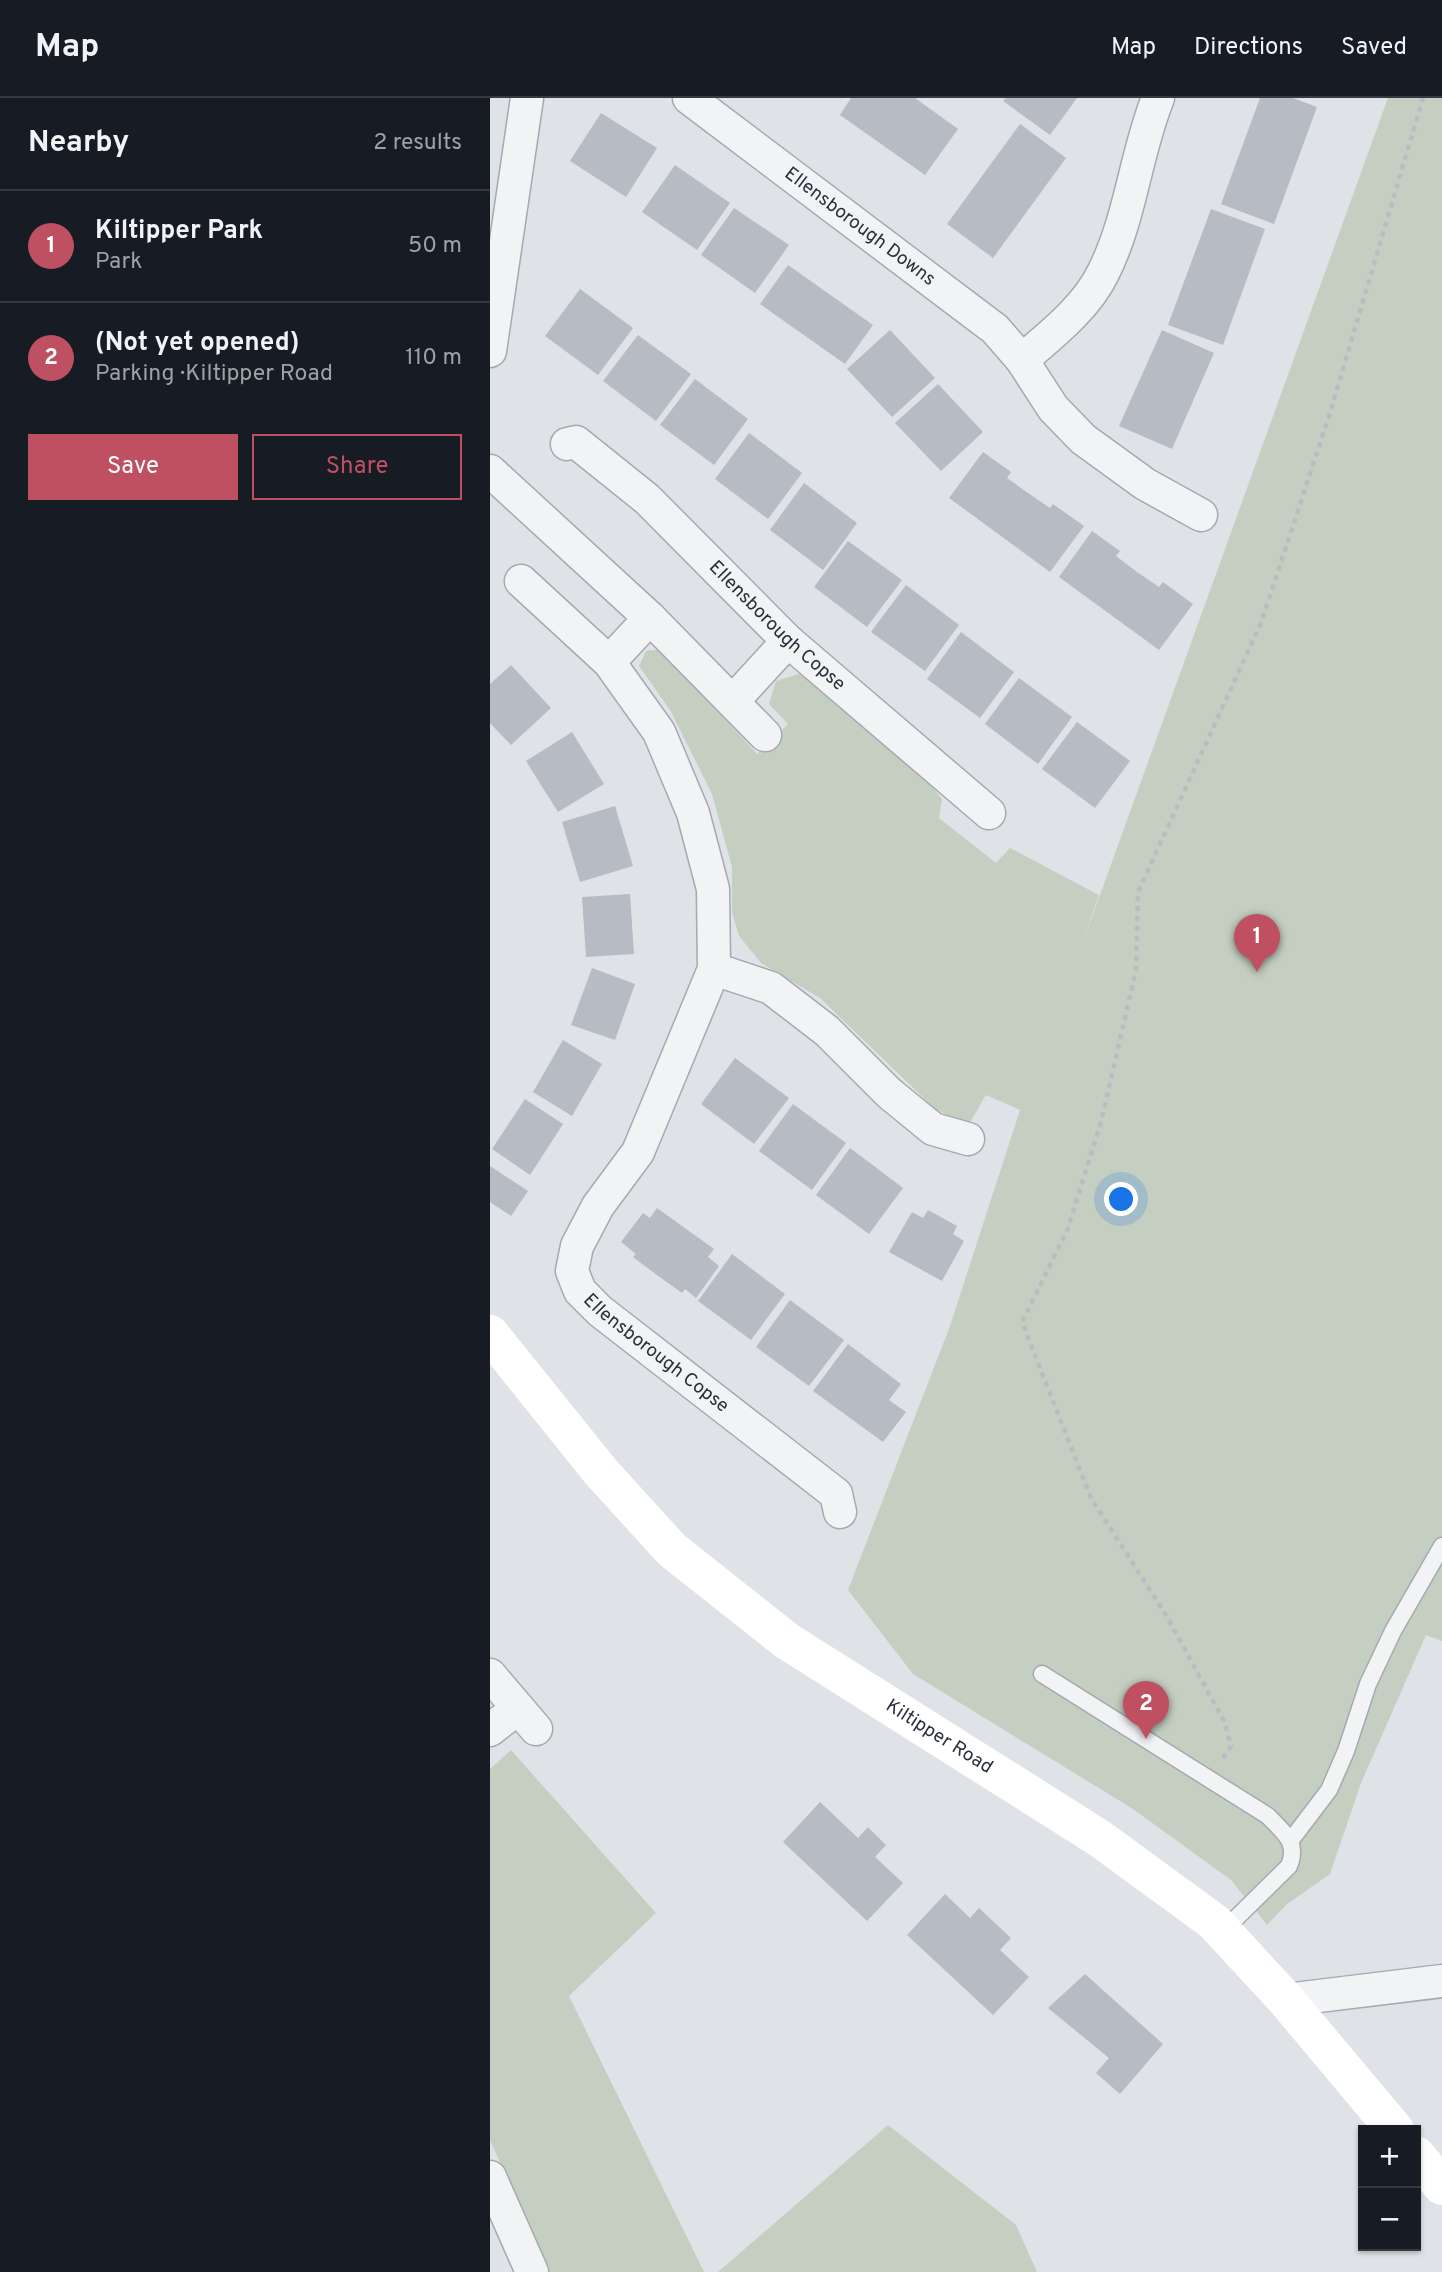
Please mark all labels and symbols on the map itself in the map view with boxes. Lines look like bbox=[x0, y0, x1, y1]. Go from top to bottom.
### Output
street label: Ellensborough Downs bbox=[779, 162, 940, 292]
street label: Ellensborough Copse bbox=[703, 556, 850, 696]
pin: 1 bbox=[1234, 914, 1280, 972]
your location bbox=[1104, 1182, 1138, 1216]
street label: Ellensborough Copse bbox=[578, 1289, 734, 1418]
pin: 2 bbox=[1123, 1681, 1169, 1739]
street label: Kiltipper Road bbox=[881, 1694, 997, 1780]

